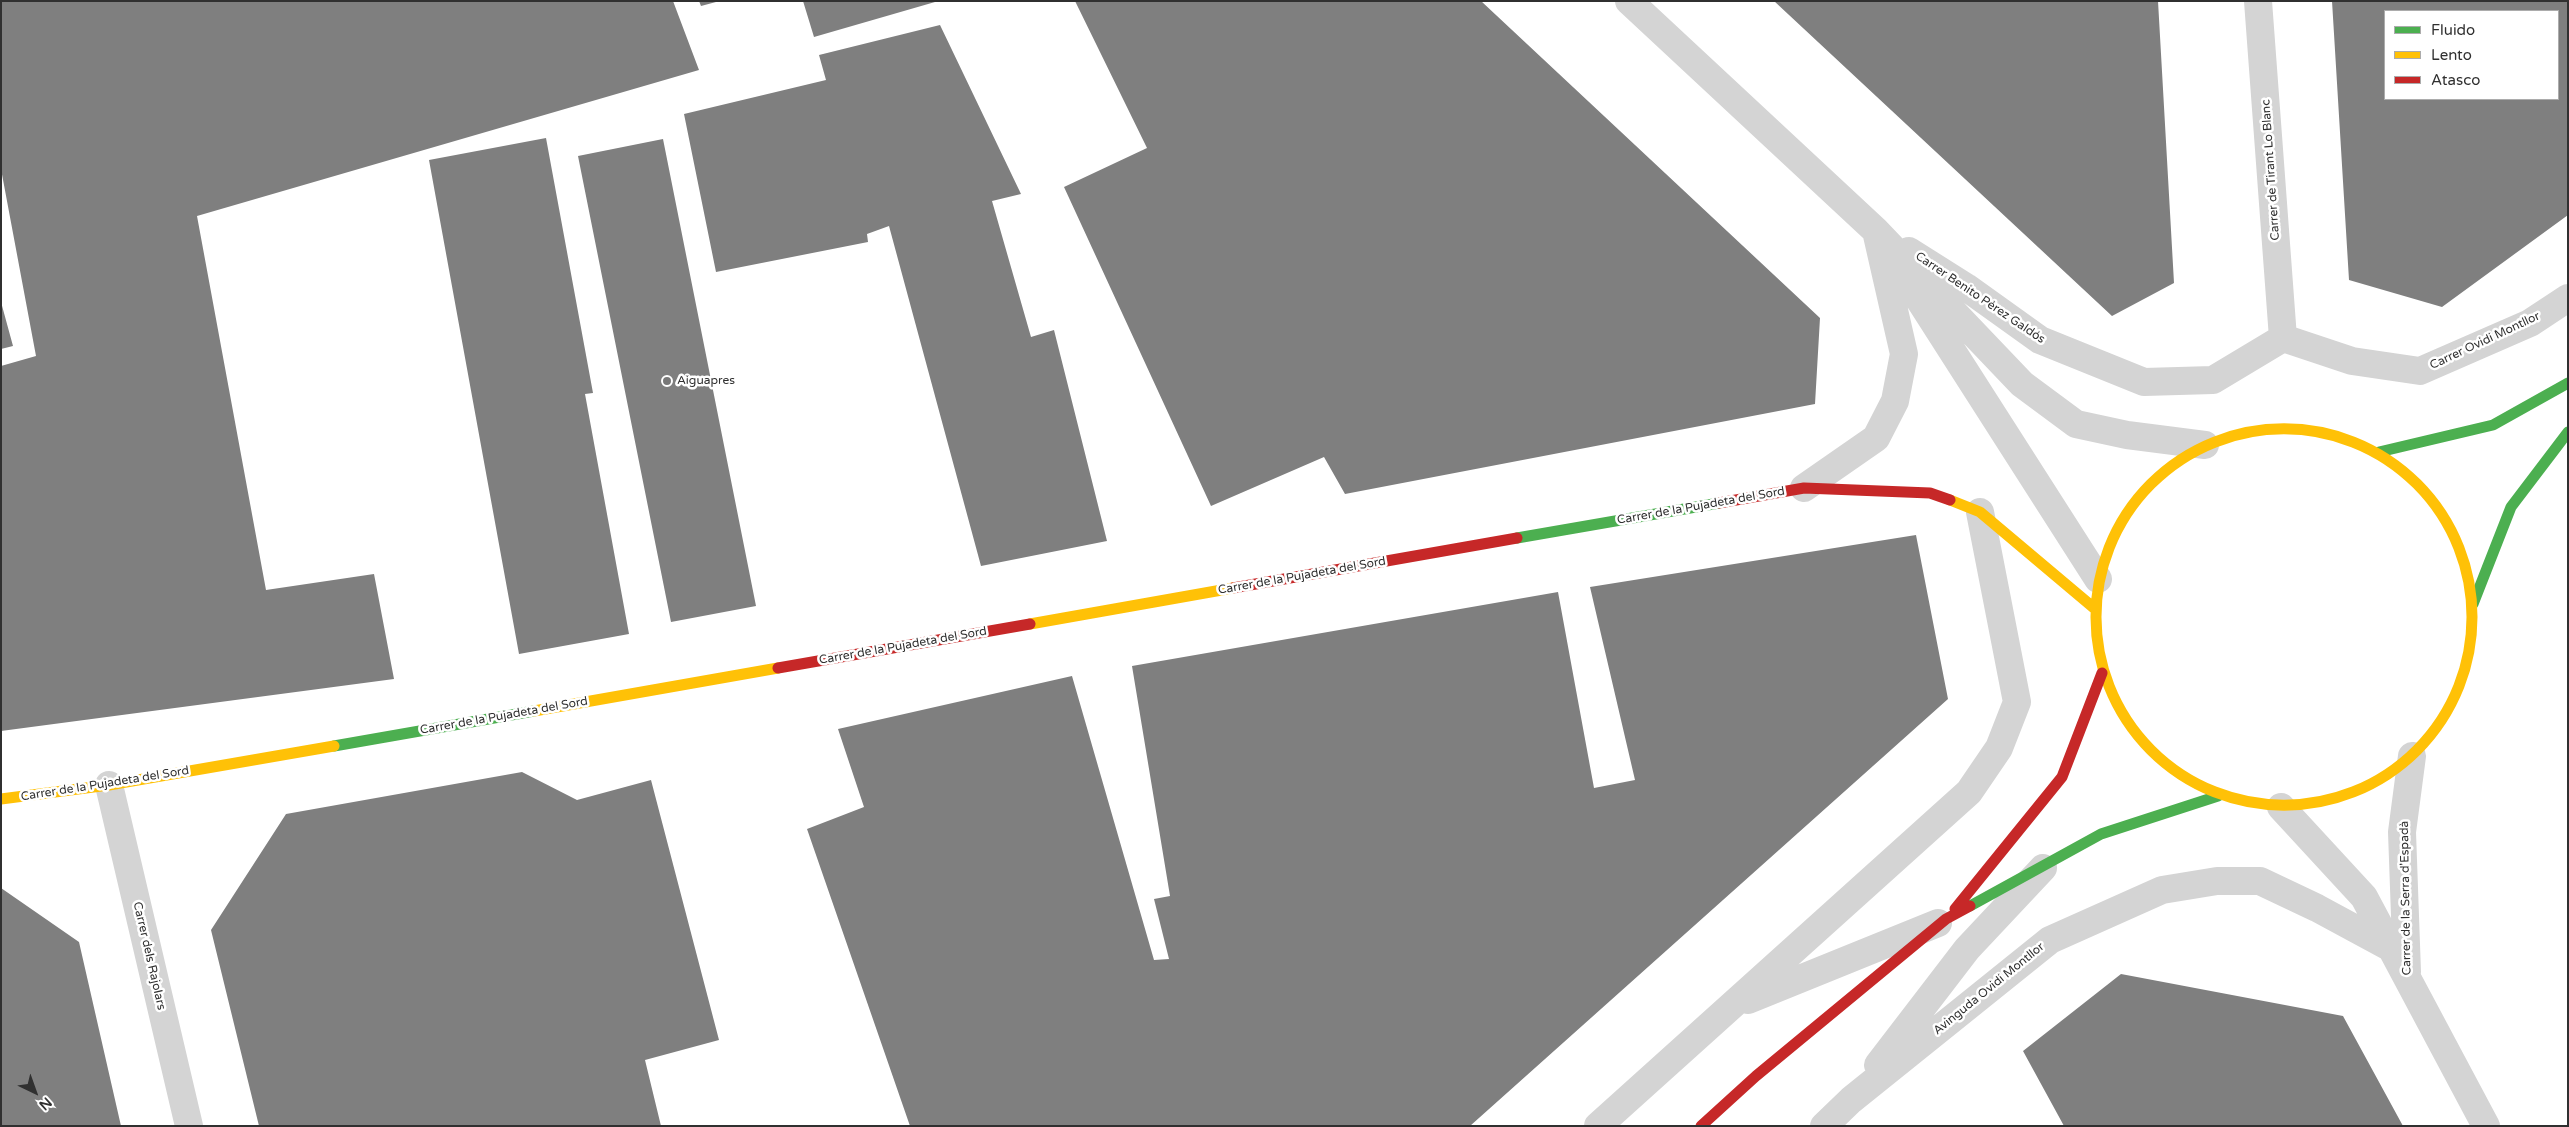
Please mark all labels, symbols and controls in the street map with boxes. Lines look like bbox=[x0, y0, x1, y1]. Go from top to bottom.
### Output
legend bbox=[2384, 10, 2559, 100]
text: Fluido bbox=[2431, 21, 2475, 39]
text: Lento bbox=[2431, 46, 2472, 64]
text: Atasco bbox=[2431, 71, 2480, 89]
street label: Carrer de Tirant Lo Blanc bbox=[2259, 99, 2283, 241]
street label: Carrer Benito Pérez Galdós bbox=[1912, 249, 2048, 347]
street label: Carrer Ovidi Montllor bbox=[2428, 309, 2542, 373]
place label: Aiguapres bbox=[677, 374, 735, 388]
marker: Aiguapres bbox=[661, 375, 673, 387]
street label: Carrer de la Pujadeta del Sord bbox=[1616, 484, 1786, 528]
street label: Carrer de la Pujadeta del Sord bbox=[1217, 554, 1387, 598]
street label: Carrer de la Pujadeta del Sord bbox=[818, 624, 988, 668]
street label: Carrer de la Pujadeta del Sord bbox=[419, 694, 589, 738]
street label: Carrer de la Pujadeta del Sord bbox=[20, 764, 190, 804]
street label: Carrer de la Serra d'Espadà bbox=[2397, 821, 2415, 975]
street label: Carrer dels Rajolars bbox=[130, 901, 168, 1011]
street label: Avinguda Ovidi Montllor bbox=[1931, 940, 2047, 1038]
north arrow bbox=[10, 1067, 60, 1117]
text: N bbox=[36, 1093, 55, 1114]

